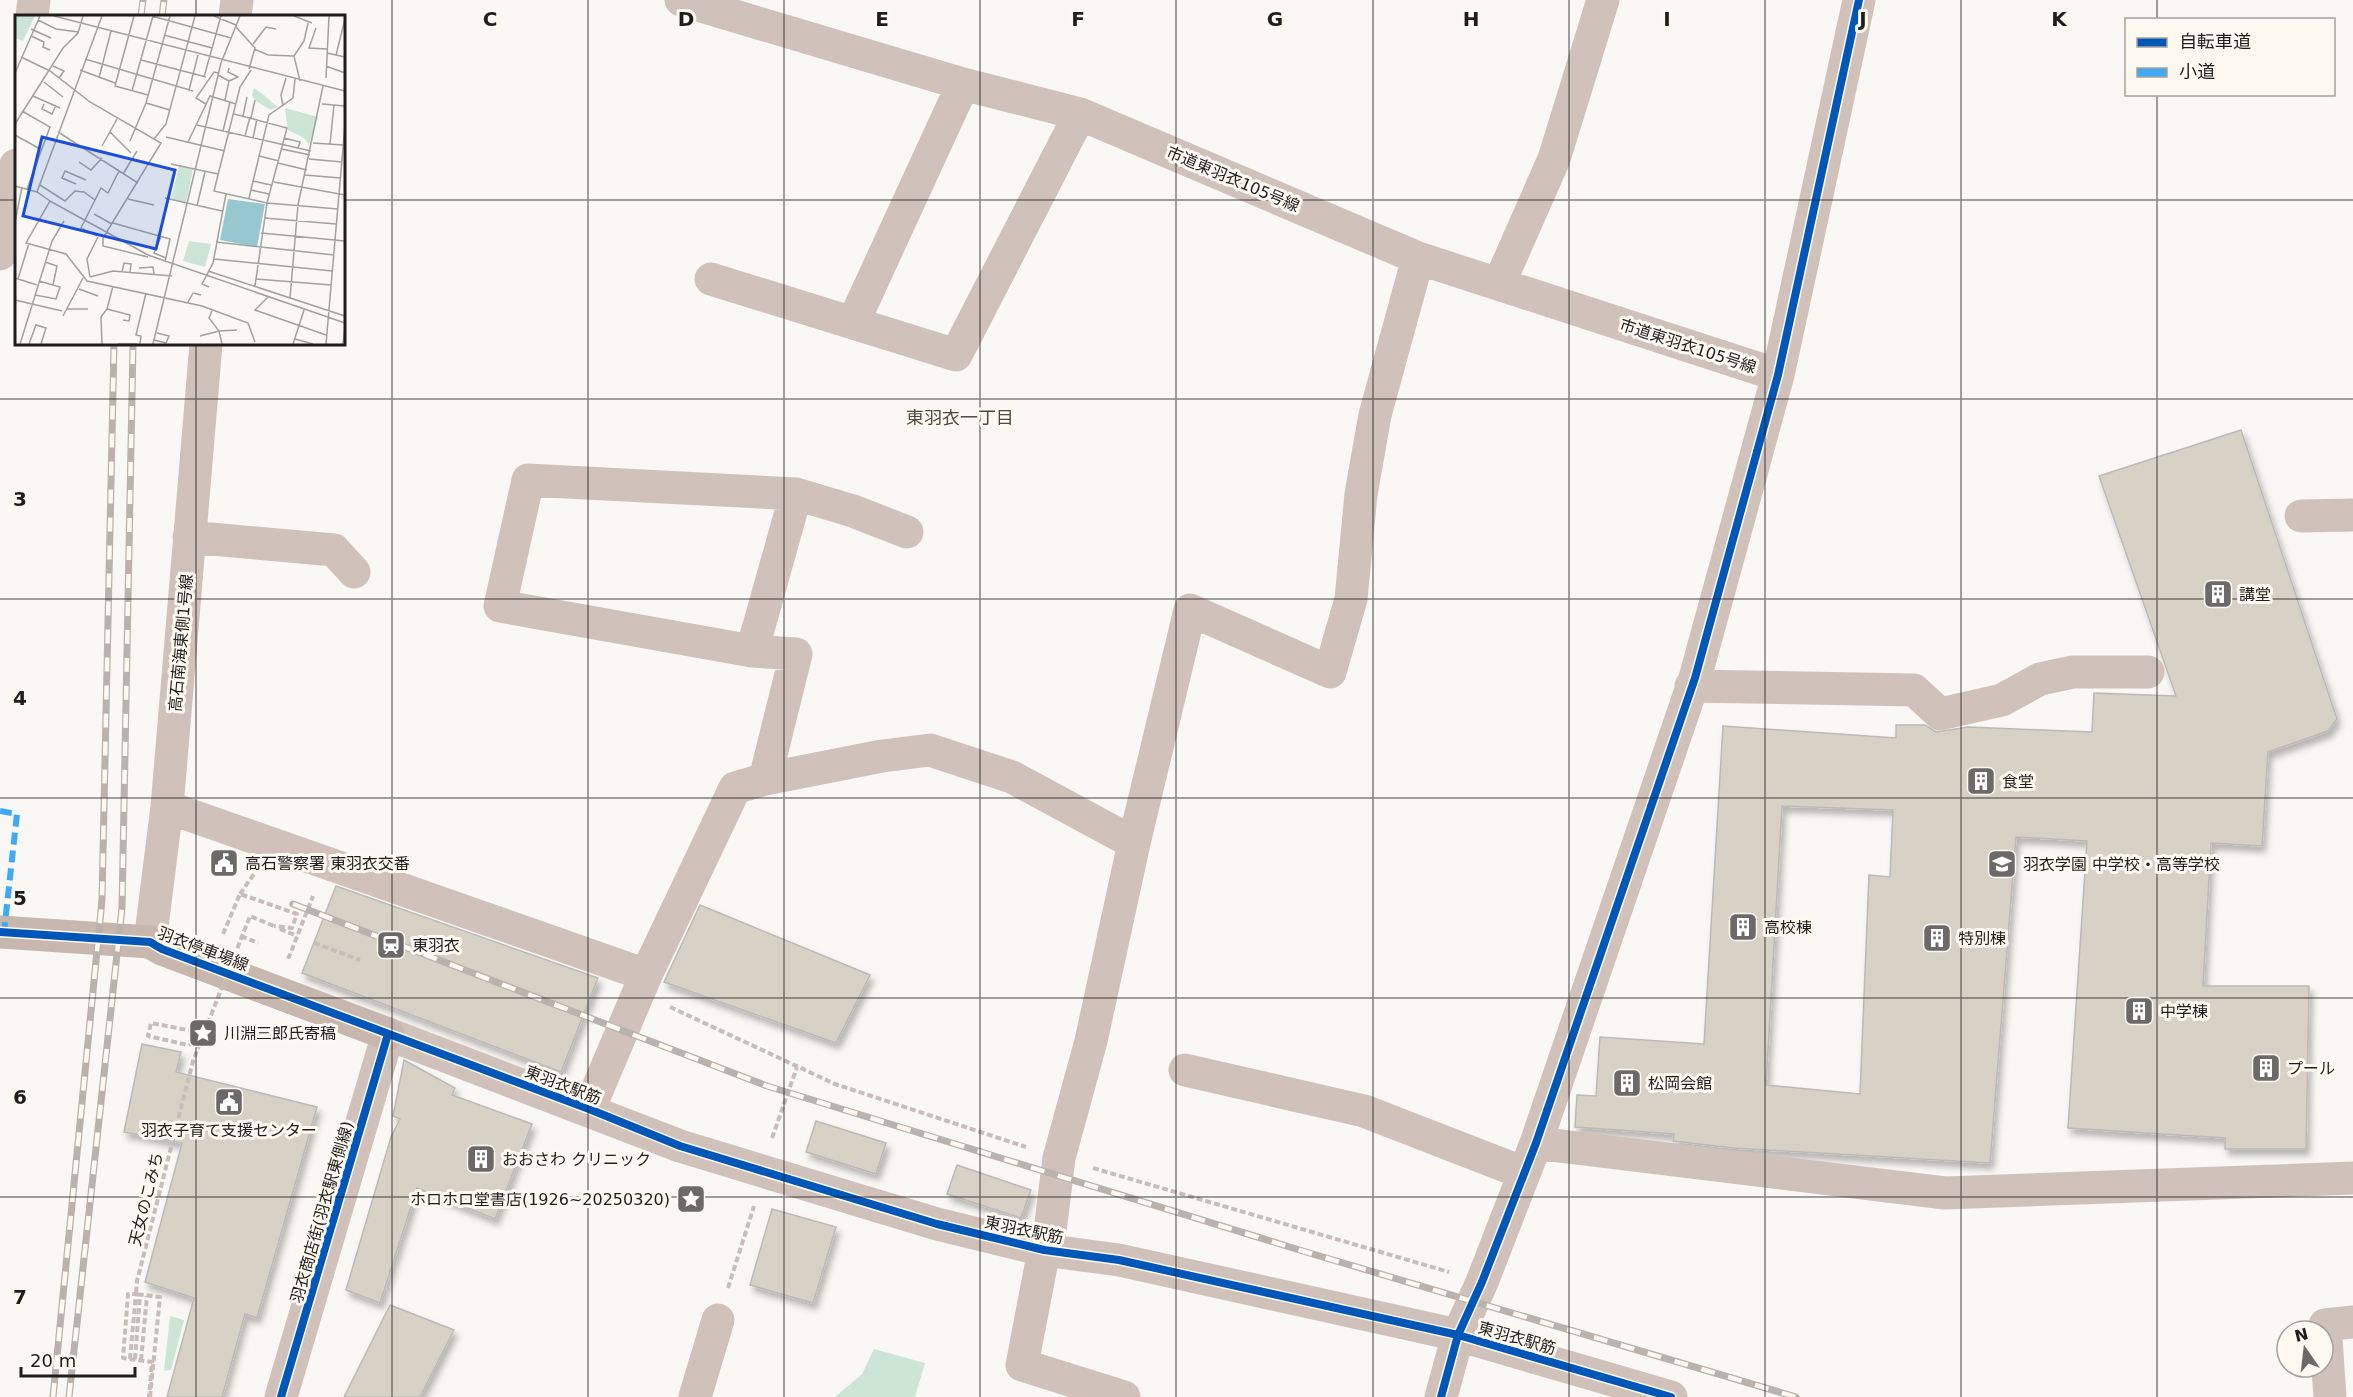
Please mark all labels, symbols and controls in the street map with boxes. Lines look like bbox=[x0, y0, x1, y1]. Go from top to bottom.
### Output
text: C bbox=[483, 7, 497, 31]
text: D bbox=[678, 7, 694, 31]
text: E bbox=[875, 7, 889, 31]
text: F bbox=[1071, 7, 1085, 31]
text: G bbox=[1267, 7, 1283, 31]
text: H bbox=[1463, 7, 1479, 31]
text: I bbox=[1663, 7, 1671, 31]
text: J bbox=[1857, 7, 1867, 31]
text: K bbox=[2051, 7, 2068, 31]
inset map bbox=[15, 15, 345, 345]
legend bbox=[2125, 18, 2335, 96]
text: 自転車道 bbox=[2179, 31, 2251, 52]
text: 小道 bbox=[2179, 61, 2215, 82]
street label: 市道東羽衣105号線 bbox=[1164, 142, 1302, 216]
street label: 市道東羽衣105号線 bbox=[1617, 315, 1759, 377]
district label: 東羽衣一丁目 bbox=[906, 407, 1014, 428]
text: 3 bbox=[13, 487, 27, 511]
street label: 高石南海東側1号線 bbox=[166, 573, 196, 713]
building icon: 講堂 bbox=[2202, 578, 2234, 610]
place label: 講堂 bbox=[2239, 585, 2271, 604]
text: 4 bbox=[13, 686, 27, 710]
building icon: 食堂 bbox=[1965, 765, 1997, 797]
place label: 食堂 bbox=[2002, 772, 2034, 791]
public building icon: 高石警察署 東羽衣交番 bbox=[208, 847, 240, 879]
school or university icon: 羽衣学園 中学校・高等学校 bbox=[1986, 848, 2018, 880]
place label: 高石警察署 東羽衣交番 bbox=[245, 854, 410, 873]
place label: 羽衣学園 中学校・高等学校 bbox=[2023, 855, 2220, 874]
text: 5 bbox=[13, 886, 27, 910]
building icon: 高校棟 bbox=[1727, 911, 1759, 943]
place label: 高校棟 bbox=[1764, 918, 1812, 937]
building icon: 特別棟 bbox=[1921, 922, 1953, 954]
street label: 羽衣停車場線 bbox=[155, 923, 251, 975]
station icon: 東羽衣 bbox=[375, 929, 407, 961]
place label: 特別棟 bbox=[1958, 929, 2006, 948]
place label: 東羽衣 bbox=[412, 936, 460, 955]
building icon: 中学棟 bbox=[2123, 995, 2155, 1027]
place label: 中学棟 bbox=[2160, 1002, 2208, 1021]
place icon: 川淵三郎氏寄稿 bbox=[187, 1017, 219, 1049]
place label: 川淵三郎氏寄稿 bbox=[224, 1024, 336, 1043]
building icon: プール bbox=[2250, 1052, 2282, 1084]
place label: プール bbox=[2287, 1059, 2335, 1078]
street label: 東羽衣駅筋 bbox=[522, 1062, 604, 1108]
building icon: 松岡会館 bbox=[1611, 1067, 1643, 1099]
place label: 松岡会館 bbox=[1648, 1074, 1712, 1093]
text: 6 bbox=[13, 1085, 27, 1109]
public building icon: 羽衣子育て支援センター bbox=[213, 1086, 245, 1118]
street label: 羽衣商店街(羽衣駅東側線) bbox=[287, 1119, 357, 1305]
place label: 羽衣子育て支援センター bbox=[141, 1121, 317, 1140]
building icon: おおさわ クリニック bbox=[465, 1143, 497, 1175]
street label: 天女のこみち bbox=[125, 1150, 167, 1248]
place label: おおさわ クリニック bbox=[502, 1150, 651, 1169]
place icon: ホロホロ堂書店(1926~20250320) bbox=[675, 1183, 707, 1215]
place label: ホロホロ堂書店(1926~20250320) bbox=[410, 1190, 670, 1209]
street label: 東羽衣駅筋 bbox=[983, 1212, 1065, 1248]
text: 7 bbox=[13, 1285, 27, 1309]
street label: 東羽衣駅筋 bbox=[1476, 1318, 1558, 1358]
north arrow bbox=[2275, 1319, 2335, 1379]
text: N bbox=[2293, 1324, 2310, 1346]
scale bar bbox=[21, 1340, 135, 1378]
text: 20 m bbox=[30, 1350, 76, 1371]

